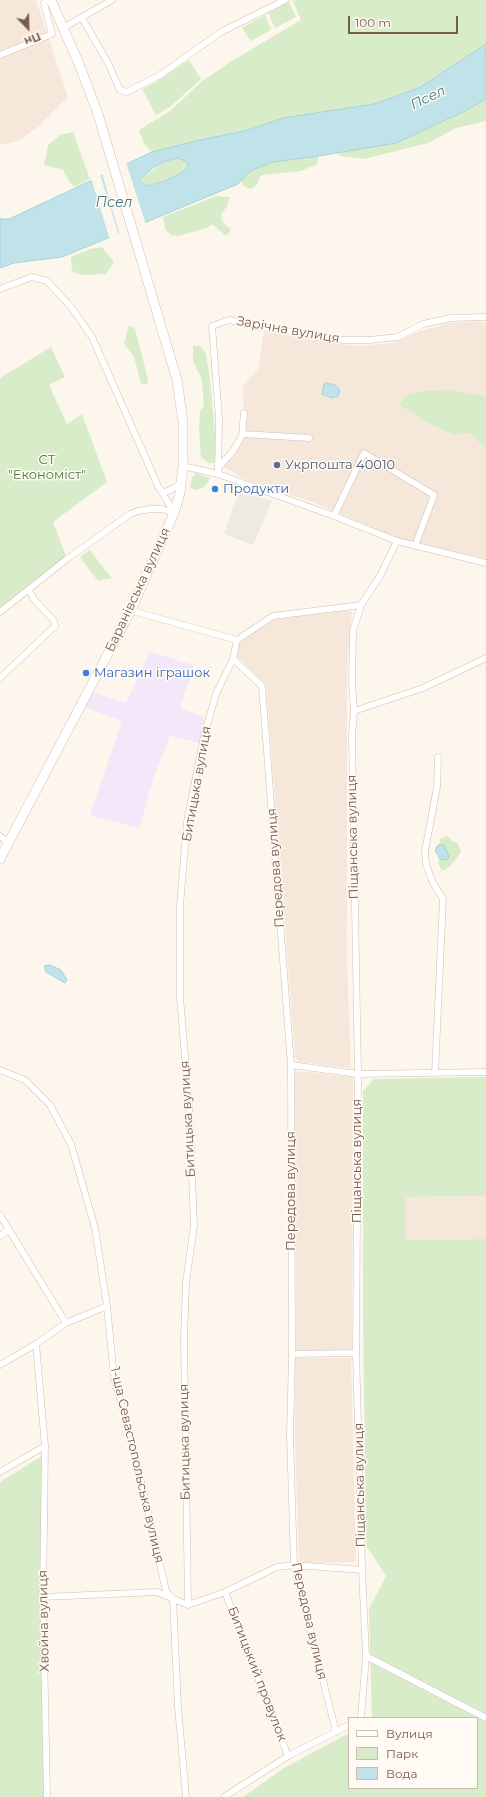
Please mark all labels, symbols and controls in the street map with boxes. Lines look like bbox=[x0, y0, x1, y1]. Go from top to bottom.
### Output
north arrow bbox=[8, 8, 48, 48]
scale bar bbox=[350, 8, 460, 34]
text: 100 m bbox=[355, 15, 391, 30]
text: Пн bbox=[22, 29, 43, 49]
water label: Псел bbox=[408, 82, 448, 114]
water label: Псел bbox=[96, 195, 132, 211]
street label: Зарічна вулиця bbox=[235, 313, 341, 347]
park label: СТ "Економіст" bbox=[8, 452, 86, 483]
place label: Укрпошта 40010 bbox=[285, 457, 395, 473]
marker: Укрпошта 40010 bbox=[272, 460, 282, 470]
place label: Продукти bbox=[223, 481, 289, 497]
marker: Продукти bbox=[210, 484, 220, 494]
street label: Баранівська вулиця bbox=[102, 525, 174, 655]
place label: Магазин іграшок bbox=[94, 665, 210, 681]
marker: Магазин іграшок bbox=[81, 668, 91, 678]
street label: Битицька вулиця bbox=[179, 725, 215, 843]
street label: Піщанська вулиця bbox=[344, 775, 362, 899]
street label: Передова вулиця bbox=[264, 808, 288, 928]
street label: Битицька вулиця bbox=[177, 1060, 199, 1178]
street label: Піщанська вулиця bbox=[349, 1099, 365, 1223]
street label: Передова вулиця bbox=[283, 1131, 299, 1251]
street label: 1-ша Севастопольська вулиця bbox=[107, 1365, 167, 1565]
street label: Битицька вулиця bbox=[176, 1383, 194, 1501]
street label: Піщанська вулиця bbox=[351, 1423, 369, 1547]
street label: Передова вулиця bbox=[288, 1561, 330, 1681]
street label: Хвойна вулиця bbox=[35, 1570, 53, 1672]
street label: Битицький провулок bbox=[224, 1604, 290, 1744]
legend bbox=[348, 1717, 478, 1789]
text: Вулиця bbox=[386, 1726, 433, 1741]
text: Парк bbox=[386, 1746, 418, 1761]
text: Вода bbox=[386, 1766, 417, 1781]

